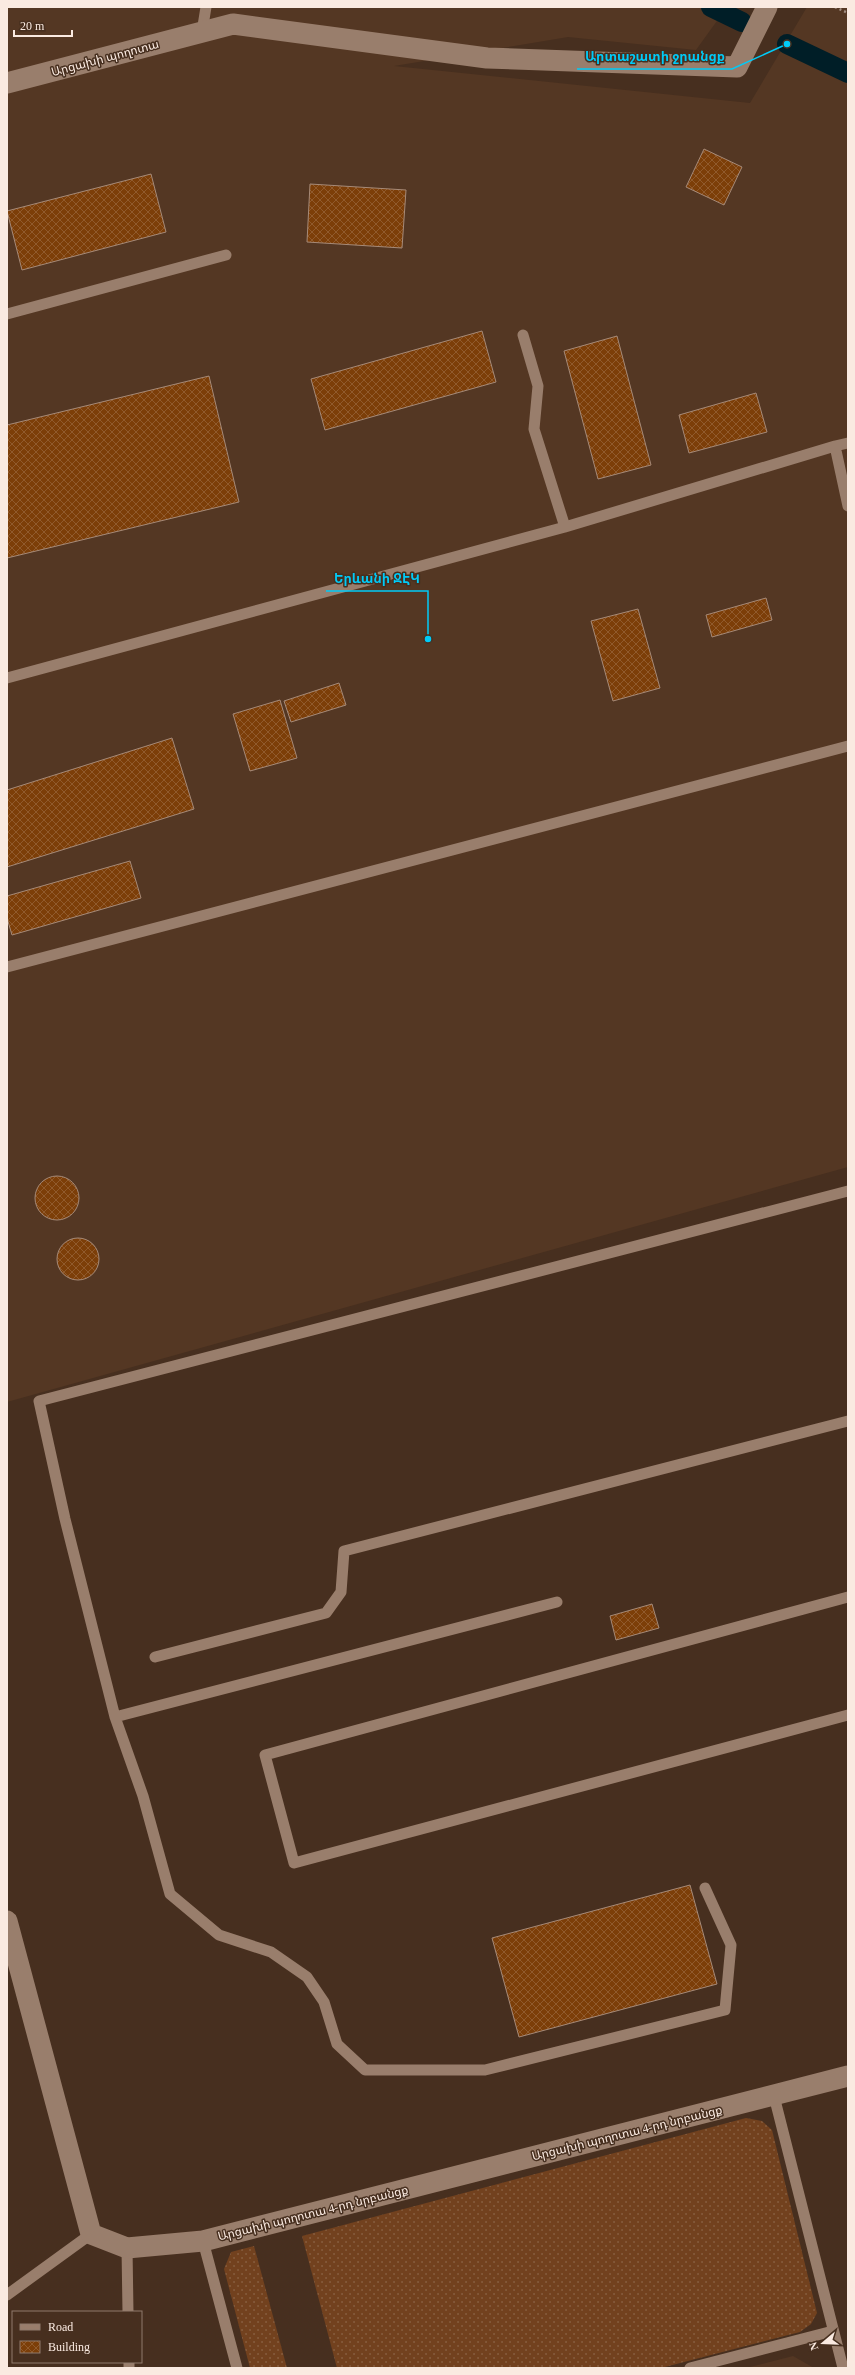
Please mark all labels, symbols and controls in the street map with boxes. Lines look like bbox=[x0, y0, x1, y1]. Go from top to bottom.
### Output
scale bar bbox=[14, 12, 72, 38]
text: 20 m bbox=[20, 19, 45, 33]
street label: Արցախի պողոտա bbox=[50, 37, 160, 79]
callout: Արտաշատի ջրանցք bbox=[577, 44, 732, 69]
text: Արտաշատի ջրանցք bbox=[585, 49, 725, 64]
callout: Երևանի ՋԷԿ bbox=[326, 566, 428, 591]
text: Երևանի ՋԷԿ bbox=[334, 571, 420, 586]
street label: Արցախի պողոտա 4-րդ նրբանցք bbox=[530, 2102, 724, 2164]
street label: Արցախի պողոտա 4-րդ նրբանցք bbox=[216, 2182, 410, 2244]
legend bbox=[12, 2311, 142, 2363]
text: Road bbox=[48, 2320, 73, 2334]
north arrow bbox=[803, 2323, 843, 2363]
text: Building bbox=[48, 2340, 90, 2354]
text: N bbox=[807, 2340, 821, 2352]

